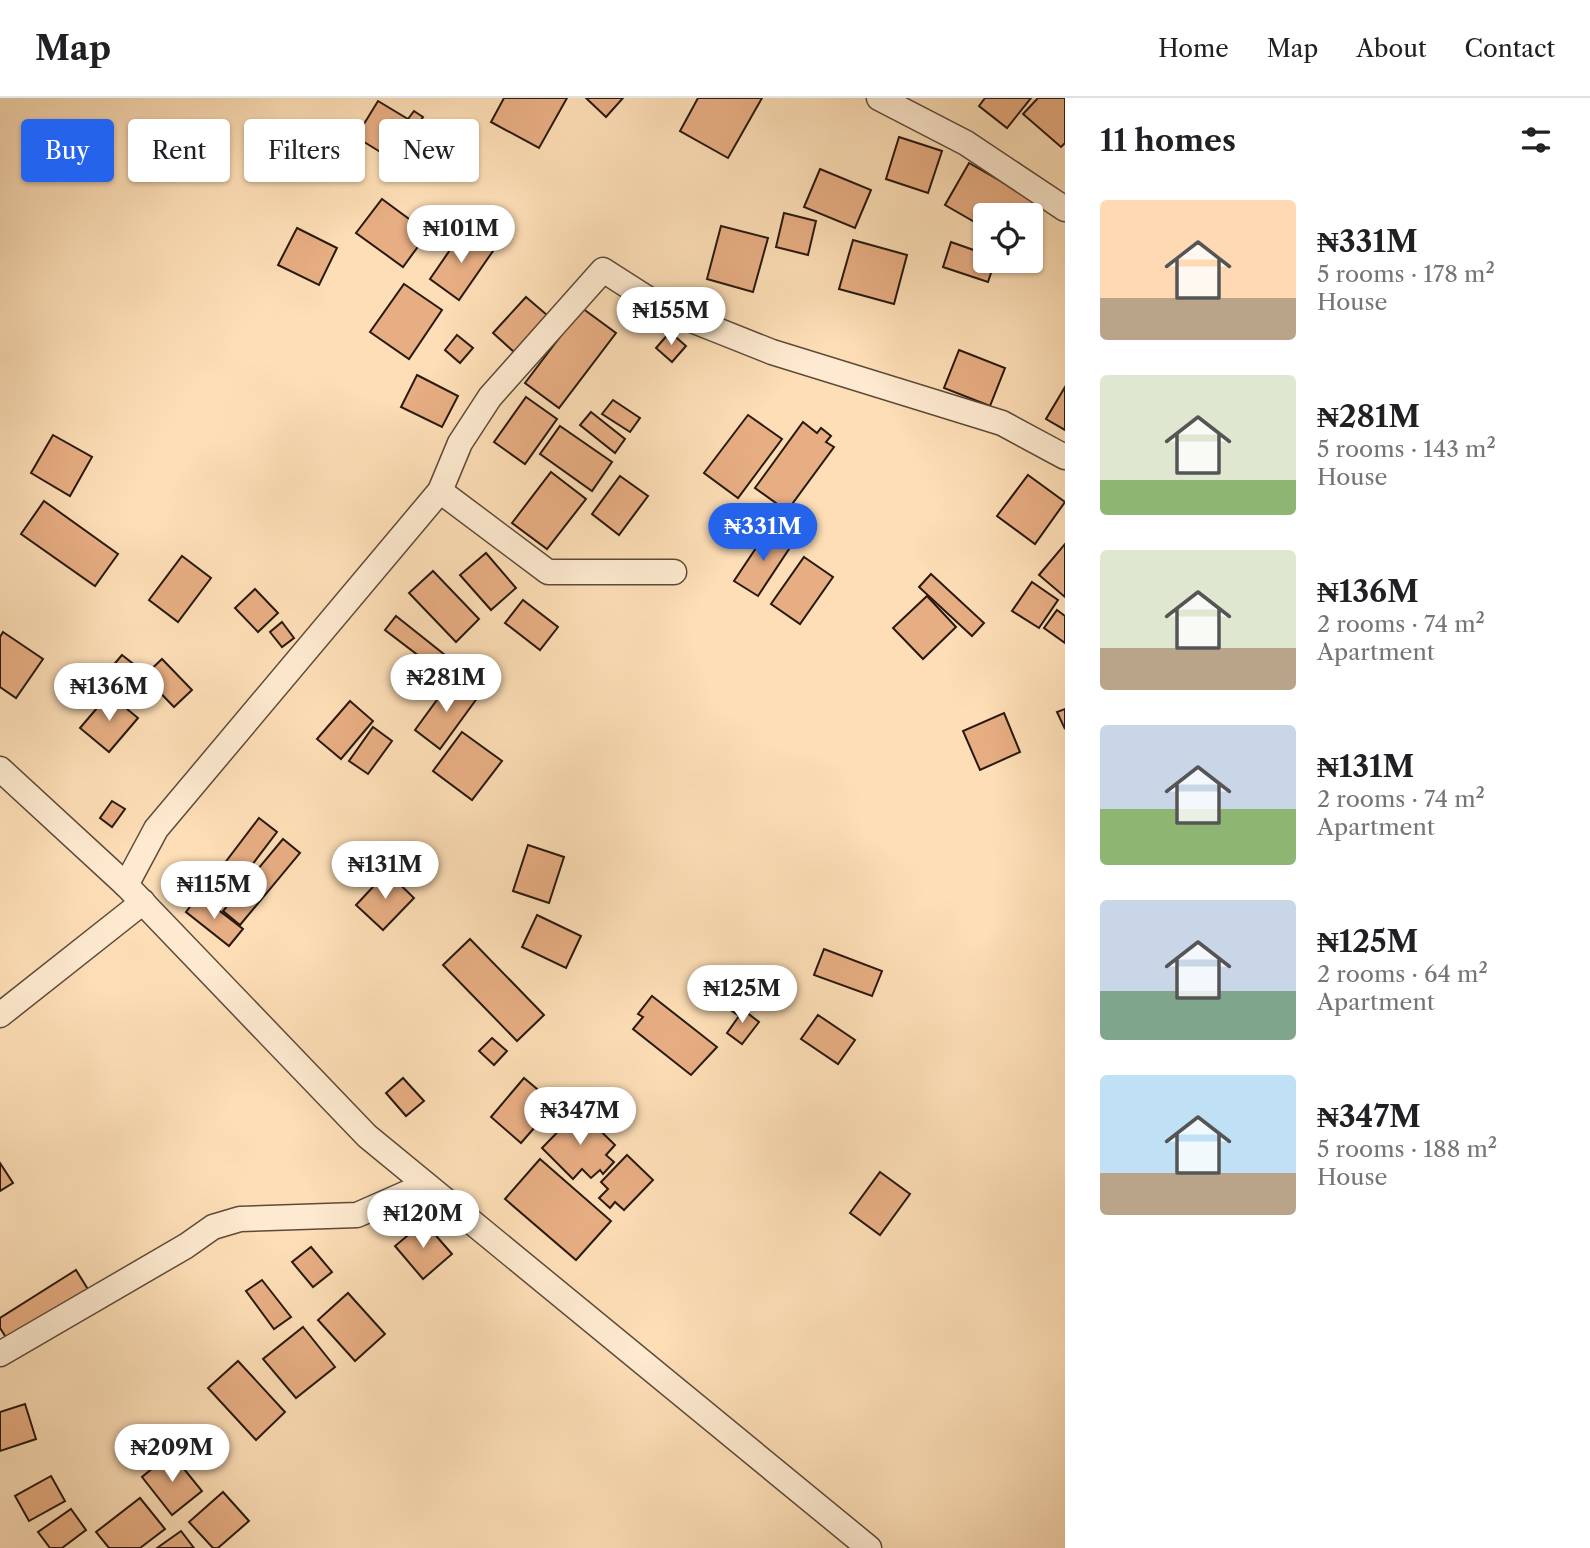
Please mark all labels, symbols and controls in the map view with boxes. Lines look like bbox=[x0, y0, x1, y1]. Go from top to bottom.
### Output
text: Map bbox=[35, 28, 111, 69]
text: Home bbox=[1158, 34, 1229, 63]
text: Map bbox=[1267, 34, 1318, 63]
text: About bbox=[1356, 34, 1427, 63]
text: Contact bbox=[1465, 34, 1555, 63]
chip: Buy bbox=[21, 119, 114, 182]
chip: Rent bbox=[128, 119, 230, 182]
chip: Filters bbox=[244, 119, 365, 182]
chip: New bbox=[379, 119, 479, 182]
icon: filters bbox=[1517, 121, 1555, 159]
text: 11 homes bbox=[1100, 122, 1236, 159]
map controls bbox=[973, 203, 1043, 273]
button: locate bbox=[973, 203, 1043, 273]
pin: ₦101M bbox=[412, 206, 510, 265]
text: ₦101M bbox=[423, 214, 499, 242]
text: ₦331M bbox=[1317, 223, 1418, 260]
icon: home bbox=[1156, 228, 1240, 312]
text: 5 rooms · 178 m² bbox=[1317, 260, 1495, 288]
pin: ₦155M bbox=[622, 288, 720, 347]
text: House bbox=[1317, 288, 1387, 316]
text: ₦155M bbox=[633, 296, 709, 324]
text: ₦281M bbox=[1317, 398, 1420, 435]
icon: home bbox=[1156, 403, 1240, 487]
text: 5 rooms · 143 m² bbox=[1317, 435, 1496, 463]
text: House bbox=[1317, 463, 1387, 491]
pin: ₦331M bbox=[714, 504, 812, 563]
text: ₦331M bbox=[724, 512, 802, 540]
text: ₦136M bbox=[1317, 573, 1419, 610]
icon: home bbox=[1156, 578, 1240, 662]
text: 2 rooms · 74 m² bbox=[1317, 610, 1485, 638]
text: Apartment bbox=[1317, 638, 1435, 666]
pin: ₦281M bbox=[397, 654, 495, 714]
text: ₦281M bbox=[406, 663, 486, 691]
pin: ₦136M bbox=[60, 664, 158, 723]
text: ₦136M bbox=[70, 672, 148, 700]
text: ₦131M bbox=[1317, 748, 1414, 785]
icon: home bbox=[1156, 753, 1240, 837]
text: 2 rooms · 74 m² bbox=[1317, 785, 1485, 813]
text: Apartment bbox=[1317, 813, 1435, 841]
pin: ₦131M bbox=[336, 842, 434, 901]
text: ₦131M bbox=[348, 850, 422, 878]
pin: ₦115M bbox=[165, 862, 263, 921]
text: ₦115M bbox=[177, 870, 251, 898]
text: ₦125M bbox=[1317, 923, 1418, 960]
icon: home bbox=[1156, 928, 1240, 1012]
text: 2 rooms · 64 m² bbox=[1317, 960, 1488, 988]
pin: ₦125M bbox=[693, 965, 791, 1025]
text: ₦125M bbox=[703, 974, 781, 1002]
text: Apartment bbox=[1317, 988, 1435, 1016]
pin: ₦347M bbox=[531, 1088, 629, 1147]
text: ₦347M bbox=[540, 1096, 620, 1124]
text: ₦347M bbox=[1317, 1098, 1421, 1135]
icon: home bbox=[1156, 1103, 1240, 1187]
text: 5 rooms · 188 m² bbox=[1317, 1135, 1497, 1163]
text: House bbox=[1317, 1163, 1387, 1191]
pin: ₦120M bbox=[374, 1190, 472, 1250]
text: ₦120M bbox=[383, 1199, 463, 1227]
pin: ₦209M bbox=[123, 1424, 221, 1484]
text: ₦209M bbox=[131, 1433, 213, 1461]

